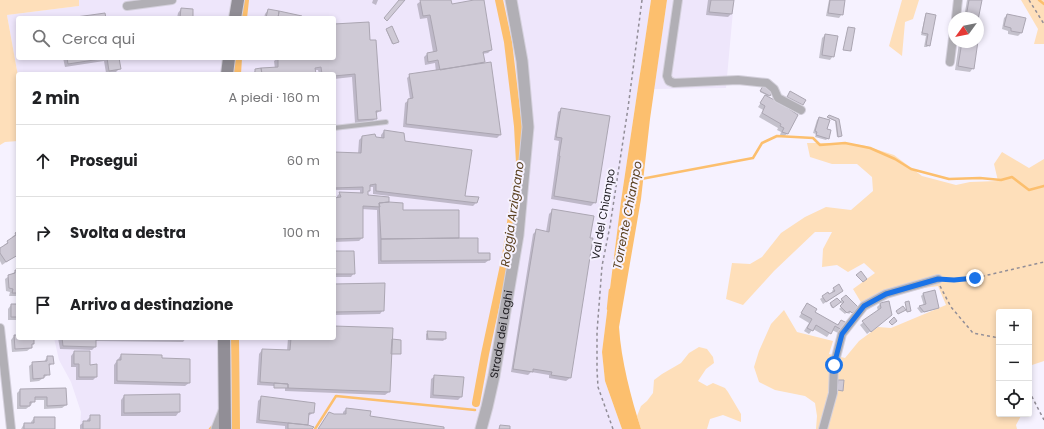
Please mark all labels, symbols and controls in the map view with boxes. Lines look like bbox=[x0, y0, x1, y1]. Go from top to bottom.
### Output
north arrow bbox=[948, 12, 984, 48]
search box bbox=[16, 16, 336, 60]
icon: search bbox=[30, 27, 52, 49]
text: Cerca qui bbox=[62, 28, 135, 49]
text: 2 min bbox=[32, 86, 80, 110]
text: A piedi · 160 m bbox=[229, 88, 320, 107]
icon: ahead bbox=[32, 150, 54, 172]
text: Prosegui bbox=[70, 150, 138, 171]
text: 60 m bbox=[287, 151, 320, 170]
water label: Torrente Chiampo bbox=[608, 159, 646, 271]
water label: Roggia Arzignano bbox=[496, 160, 528, 268]
street label: Val del Chiampo bbox=[587, 167, 619, 261]
icon: right bbox=[32, 222, 54, 244]
text: Svolta a destra bbox=[70, 222, 186, 243]
text: 100 m bbox=[283, 223, 320, 242]
route end bbox=[966, 269, 984, 287]
street label: Strada dei Laghi bbox=[486, 289, 517, 379]
icon: arrive bbox=[32, 294, 54, 316]
text: Arrivo a destinazione bbox=[70, 294, 233, 315]
map controls bbox=[996, 309, 1032, 417]
button: + bbox=[996, 309, 1032, 345]
button: − bbox=[996, 345, 1032, 381]
route start bbox=[825, 356, 843, 374]
button: locate bbox=[996, 381, 1032, 417]

